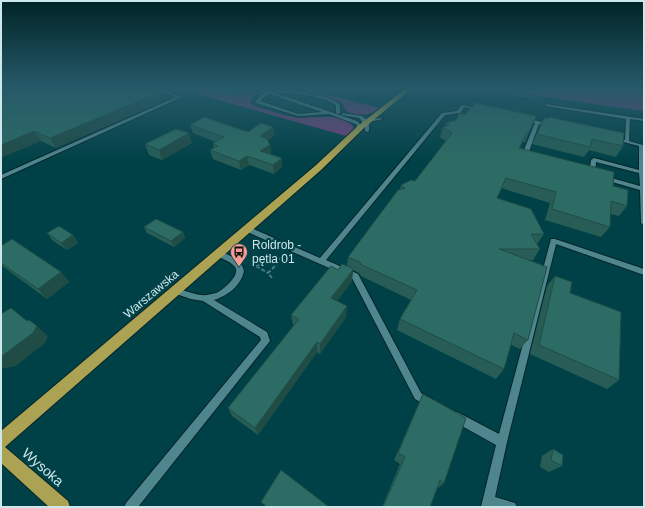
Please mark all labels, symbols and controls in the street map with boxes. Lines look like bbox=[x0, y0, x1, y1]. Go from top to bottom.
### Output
place label: Roldrob - pętla 01 bbox=[252, 238, 301, 266]
bus stop icon: Roldrob - pętla 01 bbox=[229, 242, 249, 267]
street label: Warszawska bbox=[121, 267, 182, 321]
street label: Wysoka bbox=[19, 445, 67, 489]

